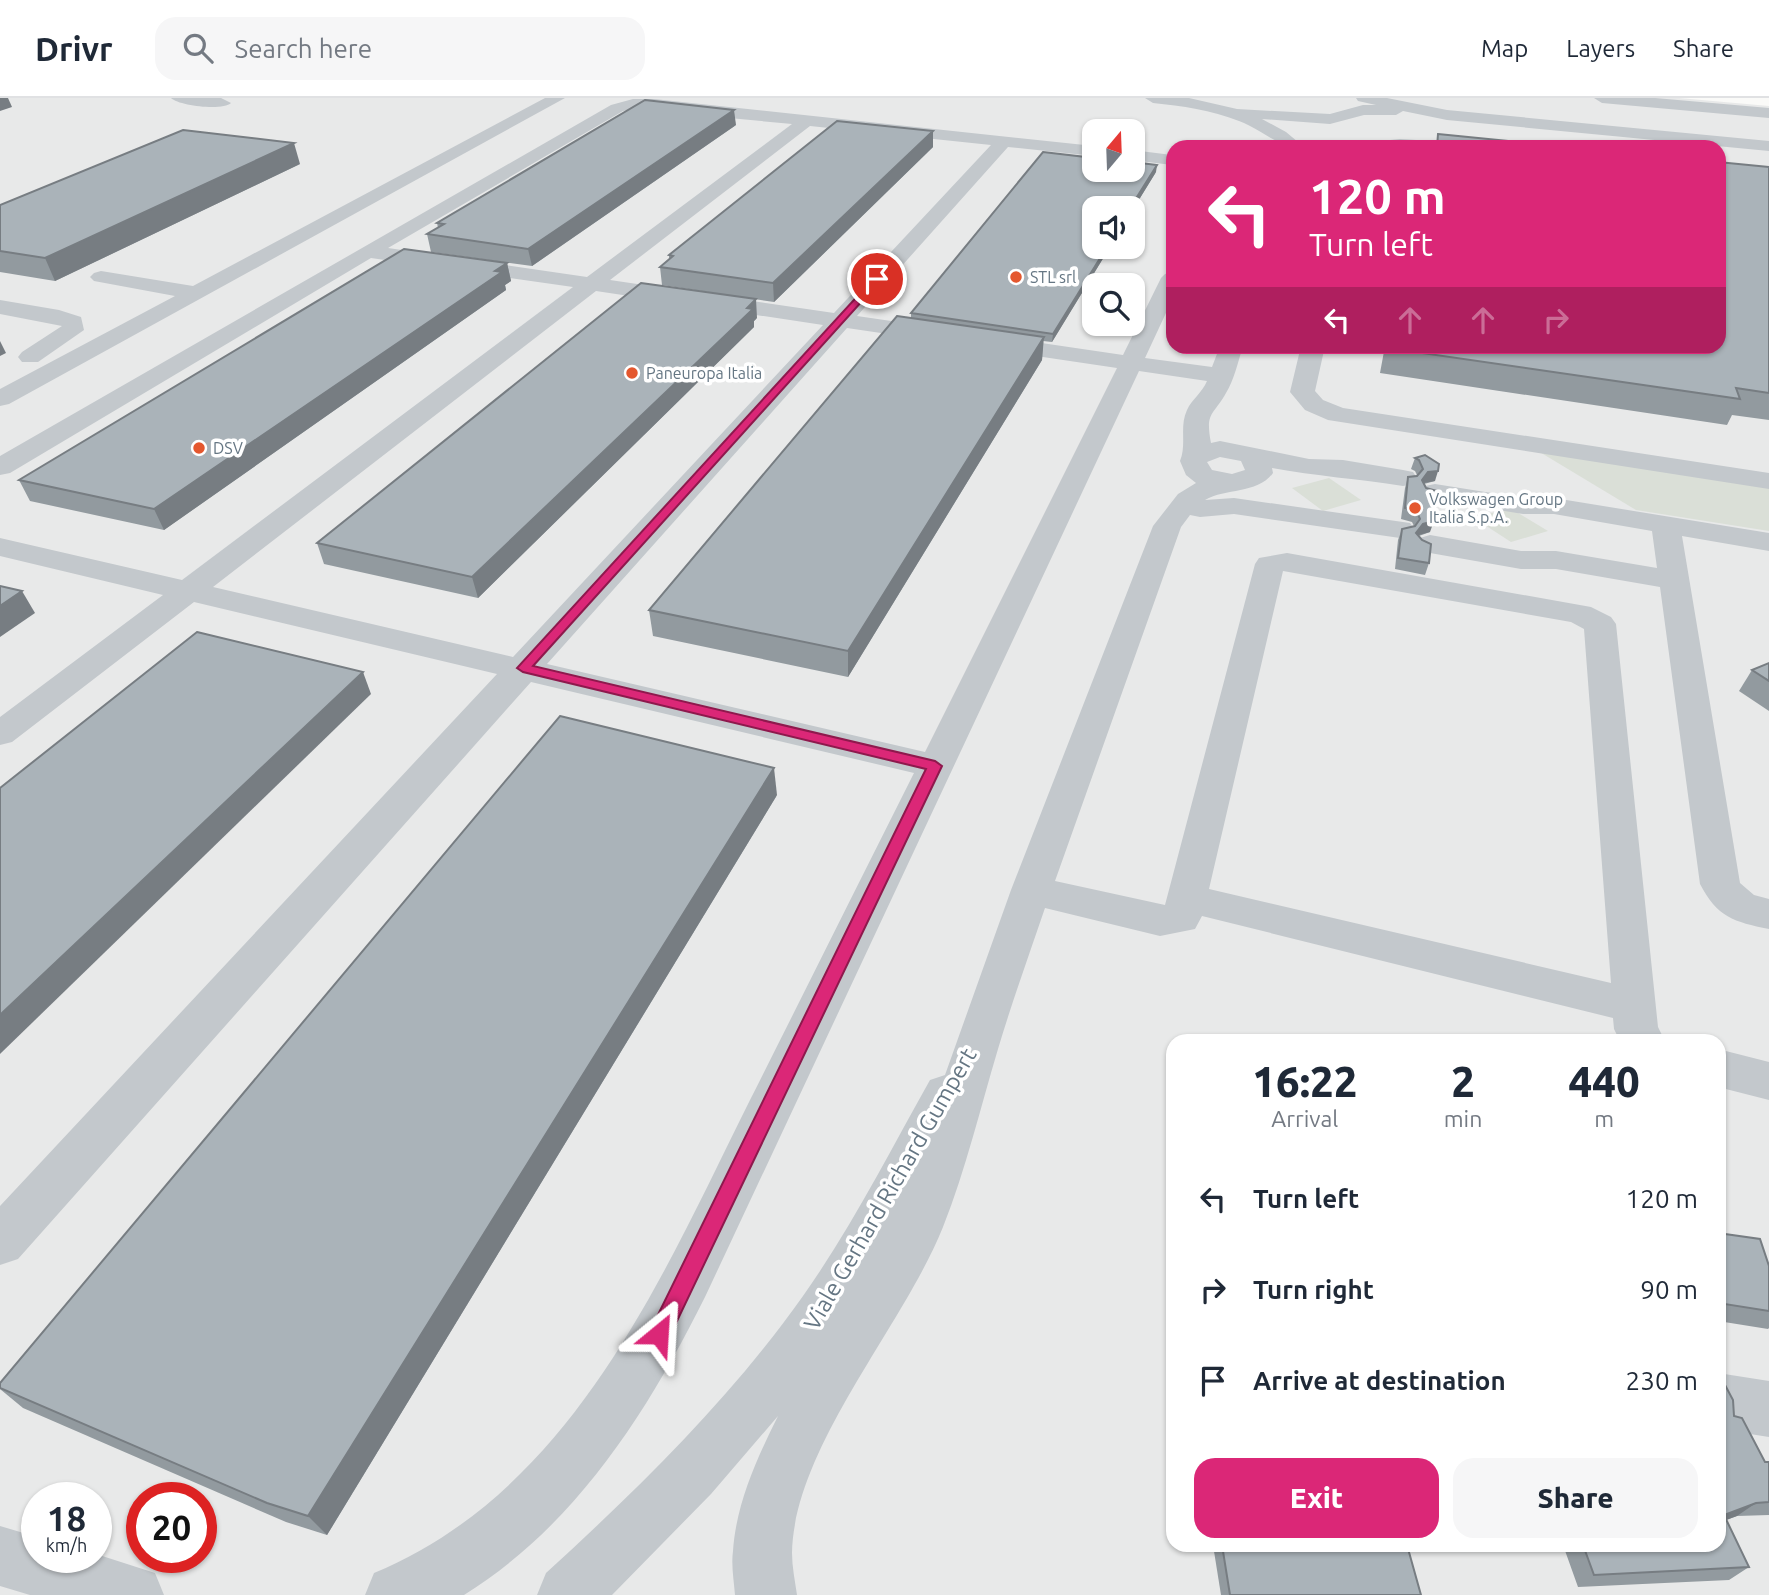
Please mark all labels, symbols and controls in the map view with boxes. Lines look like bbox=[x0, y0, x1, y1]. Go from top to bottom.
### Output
search box bbox=[155, 17, 645, 80]
icon: search bbox=[179, 29, 217, 67]
text: Drivr bbox=[35, 30, 113, 67]
text: Search here bbox=[235, 34, 372, 63]
text: Map bbox=[1481, 35, 1528, 62]
text: Layers bbox=[1566, 35, 1635, 62]
text: Share bbox=[1673, 35, 1734, 62]
north arrow bbox=[1082, 119, 1144, 182]
map controls bbox=[1082, 119, 1145, 336]
icon: left bbox=[1194, 168, 1285, 259]
text: 120 m bbox=[1309, 168, 1446, 223]
button: sound bbox=[1082, 196, 1145, 259]
text: Turn left bbox=[1309, 226, 1433, 262]
pin bbox=[847, 249, 907, 309]
icon: arrive bbox=[858, 260, 896, 298]
place label: STL srl bbox=[1030, 268, 1076, 286]
marker: STL srl bbox=[1008, 269, 1024, 285]
button: search bbox=[1082, 273, 1145, 336]
icon: left bbox=[1318, 301, 1356, 339]
icon: ahead bbox=[1391, 301, 1429, 339]
icon: ahead bbox=[1464, 301, 1502, 339]
icon: right bbox=[1537, 301, 1575, 339]
place label: Paneuropa Italia bbox=[646, 364, 762, 382]
marker: Paneuropa Italia bbox=[624, 365, 640, 381]
place label: DSV bbox=[213, 439, 243, 457]
marker: DSV bbox=[191, 440, 207, 456]
place label: Volkswagen Group Italia S.p.A. bbox=[1429, 490, 1563, 526]
marker: Volkswagen Group Italia S.p.A. bbox=[1407, 500, 1423, 516]
street label: Viale Gerhard Richard Gumpert bbox=[799, 1044, 981, 1334]
text: 16:22 bbox=[1252, 1058, 1357, 1105]
text: 2 bbox=[1451, 1058, 1475, 1105]
text: 440 bbox=[1569, 1058, 1640, 1105]
text: Arrival bbox=[1271, 1106, 1338, 1131]
text: min bbox=[1444, 1106, 1482, 1131]
text: m bbox=[1594, 1106, 1614, 1131]
icon: left bbox=[1194, 1180, 1232, 1218]
text: Turn left bbox=[1253, 1184, 1359, 1213]
text: 120 m bbox=[1626, 1184, 1698, 1213]
icon: right bbox=[1194, 1271, 1232, 1309]
text: Turn right bbox=[1253, 1275, 1374, 1304]
text: 90 m bbox=[1640, 1275, 1698, 1304]
position arrow bbox=[622, 1297, 696, 1371]
icon: arrive bbox=[1194, 1362, 1232, 1400]
text: Arrive at destination bbox=[1253, 1366, 1506, 1395]
text: 230 m bbox=[1626, 1366, 1698, 1395]
button: Exit bbox=[1194, 1458, 1439, 1538]
button: Share bbox=[1453, 1458, 1698, 1538]
speed limit sign: 20 bbox=[126, 1482, 217, 1573]
text: 18 bbox=[47, 1498, 86, 1538]
text: km/h bbox=[46, 1535, 87, 1555]

